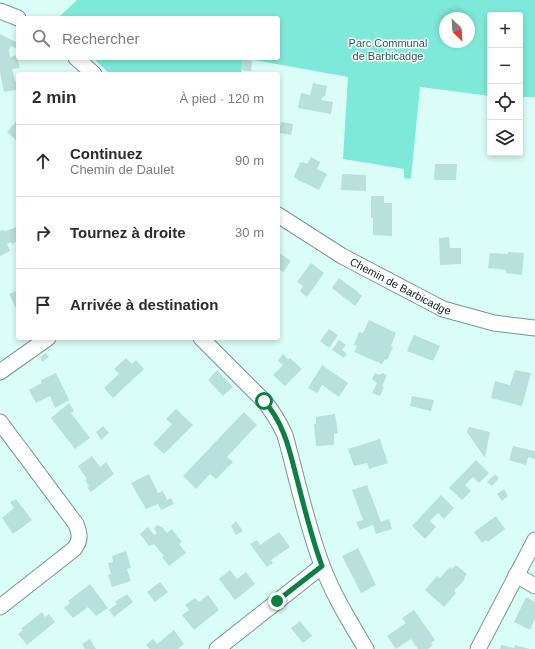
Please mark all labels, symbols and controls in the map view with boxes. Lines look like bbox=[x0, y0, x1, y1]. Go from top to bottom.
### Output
north arrow bbox=[439, 12, 475, 48]
map controls bbox=[487, 12, 523, 156]
button: + bbox=[487, 12, 523, 48]
search box bbox=[16, 16, 280, 60]
icon: search bbox=[30, 27, 52, 49]
text: Rechercher bbox=[62, 30, 140, 47]
park label: Parc Communal de Barbicadge bbox=[349, 37, 427, 62]
button: − bbox=[487, 48, 523, 84]
button: locate bbox=[487, 84, 523, 120]
text: 2 min bbox=[32, 88, 76, 107]
text: À pied · 120 m bbox=[179, 91, 264, 106]
button: layers bbox=[487, 120, 523, 156]
text: Continuez bbox=[70, 145, 143, 162]
icon: ahead bbox=[32, 150, 54, 172]
text: 90 m bbox=[235, 153, 264, 168]
text: Chemin de Daulet bbox=[70, 162, 174, 177]
icon: right bbox=[32, 222, 54, 244]
text: Tournez à droite bbox=[70, 224, 186, 241]
text: 30 m bbox=[235, 225, 264, 240]
street label: Chemin de Barbicadge bbox=[348, 255, 452, 317]
icon: arrive bbox=[32, 294, 54, 316]
text: Arrivée à destination bbox=[70, 296, 218, 313]
route start bbox=[255, 392, 273, 410]
route end bbox=[268, 592, 286, 610]

